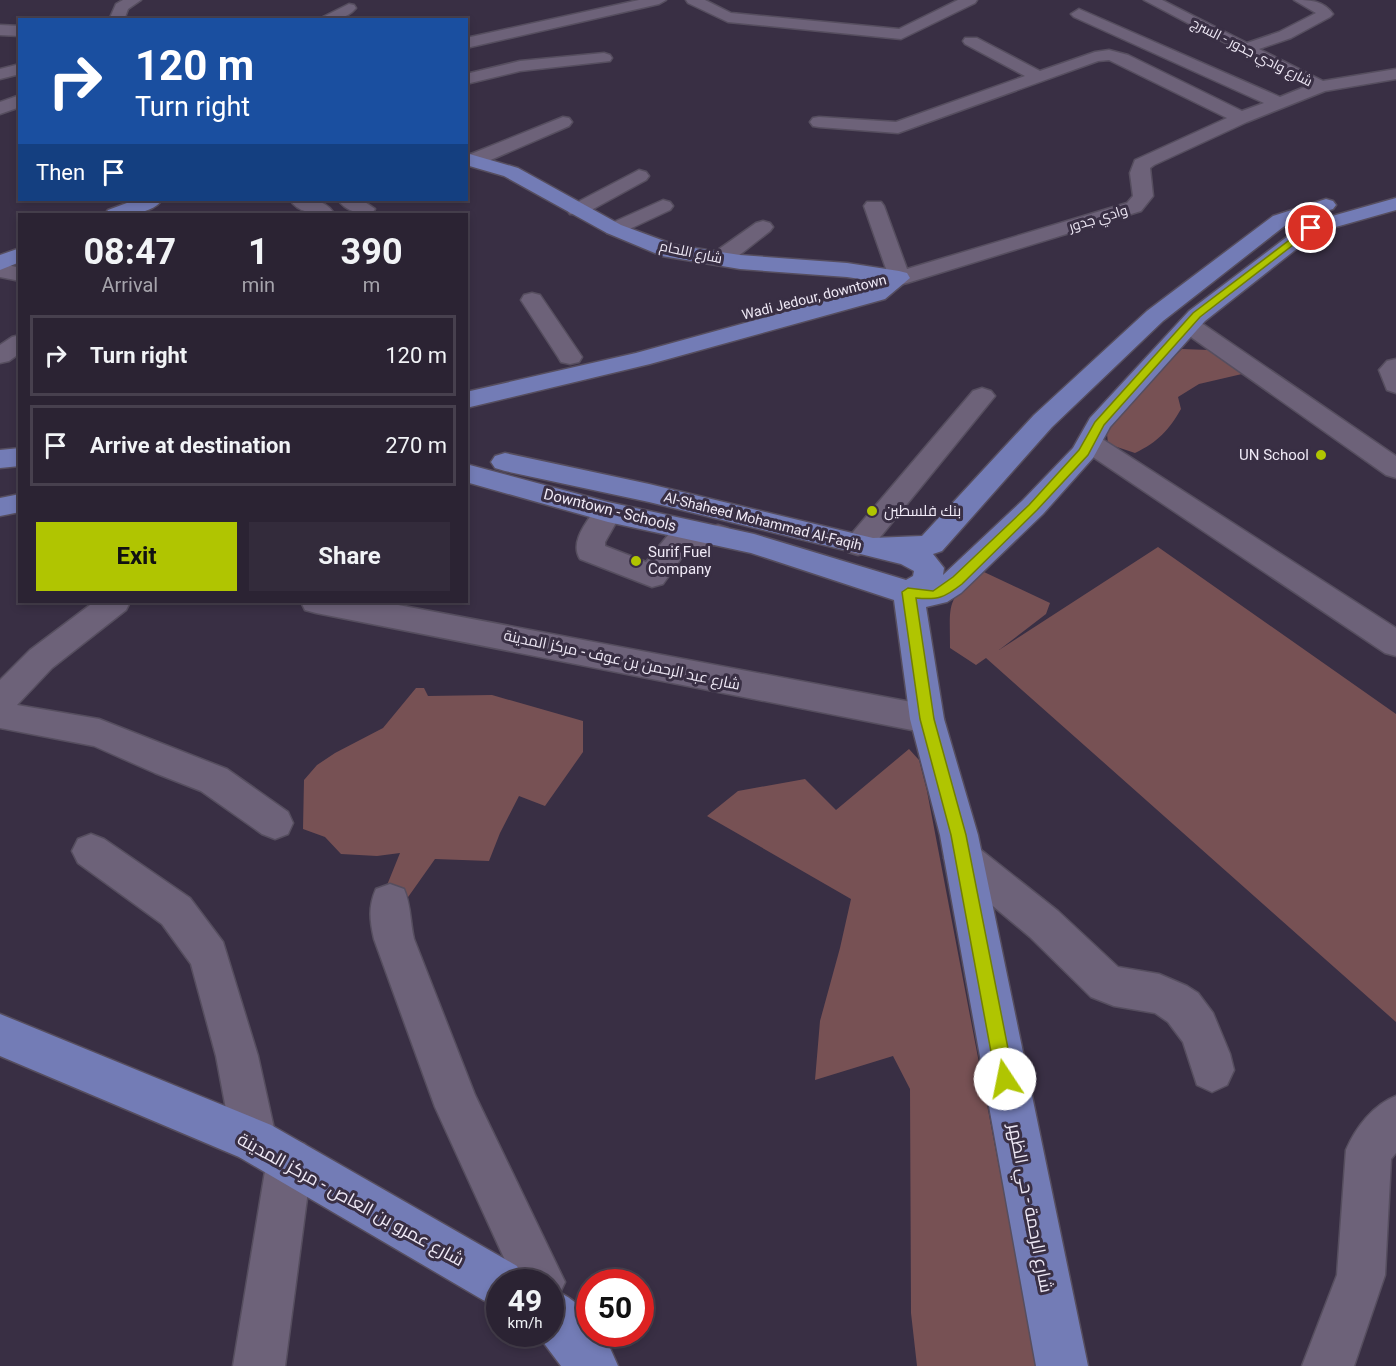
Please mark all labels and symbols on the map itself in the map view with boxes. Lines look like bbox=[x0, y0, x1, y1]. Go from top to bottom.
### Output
street label: شارع وادي جدور - السرج bbox=[1187, 14, 1315, 93]
street label: وادي جدور bbox=[1066, 201, 1131, 239]
pin bbox=[1285, 202, 1336, 253]
street label: شارع اللحام bbox=[658, 238, 724, 268]
street label: Wadi Jedour, downtown bbox=[740, 271, 888, 323]
place label: UN School bbox=[1239, 446, 1309, 464]
marker: UN School bbox=[1314, 448, 1328, 462]
street label: Downtown - Schools bbox=[542, 485, 678, 535]
street label: Al-Shaheed Mohammad Al-Faqih bbox=[662, 489, 864, 553]
place label: بنك فلسطين bbox=[884, 502, 961, 521]
marker: بنك فلسطين bbox=[865, 504, 879, 518]
place label: Surif Fuel Company bbox=[648, 543, 711, 578]
marker: Surif Fuel Company bbox=[629, 554, 643, 568]
street label: شارع عبد الرحمن بن عوف - مركز المدينة bbox=[502, 626, 742, 696]
position arrow bbox=[973, 1047, 1037, 1111]
street label: شارع الرحمة - حي الظهر bbox=[1000, 1121, 1058, 1295]
street label: شارع عمرو بن العاص - مركز المدينة bbox=[233, 1128, 468, 1272]
speed limit sign: 50 bbox=[576, 1269, 654, 1347]

